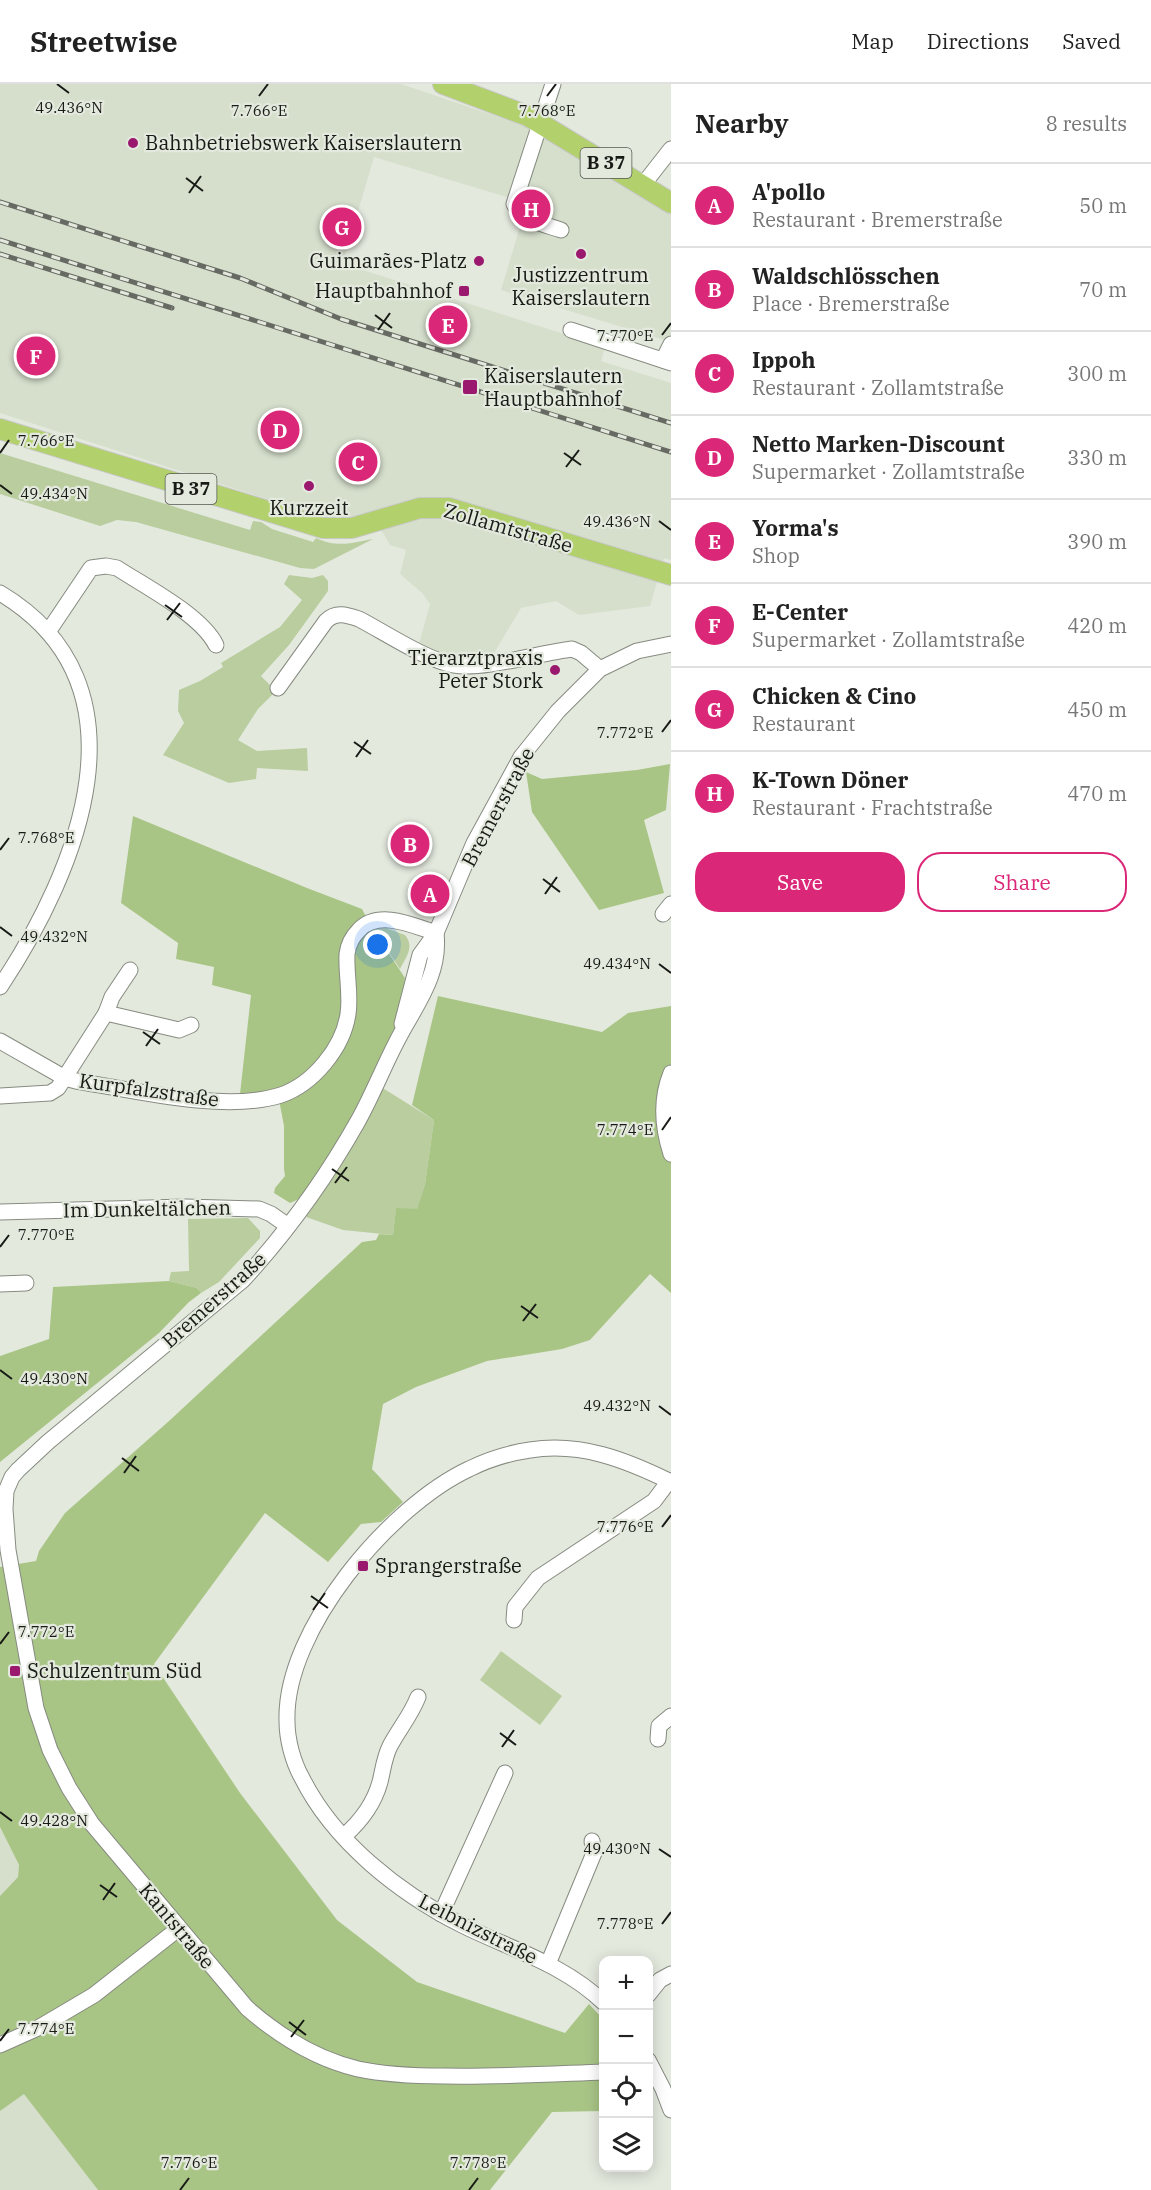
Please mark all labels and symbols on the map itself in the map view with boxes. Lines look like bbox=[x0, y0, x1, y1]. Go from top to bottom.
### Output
text: 49.436°N bbox=[35, 98, 103, 117]
text: 7.766°E bbox=[231, 101, 287, 120]
text: 7.768°E bbox=[519, 101, 575, 120]
place label: Bahnbetriebswerk Kaiserslautern bbox=[145, 129, 462, 156]
marker: Bahnbetriebswerk Kaiserslautern bbox=[126, 136, 140, 150]
road number: B 37 bbox=[580, 148, 632, 178]
pin: H bbox=[512, 186, 550, 232]
pin: G bbox=[322, 204, 362, 250]
place label: Guimarães-Platz bbox=[310, 247, 467, 274]
marker: Justizzentrum Kaiserslautern bbox=[574, 247, 588, 261]
marker: Guimarães-Platz bbox=[472, 254, 486, 268]
place label: Justizzentrum Kaiserslautern bbox=[512, 261, 651, 311]
place label: Hauptbahnhof bbox=[315, 277, 453, 304]
marker: Hauptbahnhof bbox=[457, 284, 471, 298]
pin: E bbox=[428, 302, 468, 348]
text: 7.770°E bbox=[597, 326, 653, 345]
pin: F bbox=[16, 334, 56, 378]
place label: Kaiserslautern Hauptbahnhof bbox=[484, 362, 623, 412]
marker: Kaiserslautern Hauptbahnhof bbox=[461, 378, 479, 396]
pin: D bbox=[260, 408, 300, 452]
text: 7.766°E bbox=[18, 431, 74, 450]
pin: C bbox=[338, 440, 378, 484]
road number: B 37 bbox=[166, 474, 216, 504]
marker: Kurzzeit bbox=[302, 479, 316, 493]
text: 49.434°N bbox=[20, 484, 88, 503]
place label: Kurzzeit bbox=[269, 494, 349, 521]
street label: Zollamtstraße bbox=[441, 496, 576, 559]
text: 49.436°N bbox=[583, 512, 651, 531]
place label: Tierarztpraxis Peter Stork bbox=[408, 644, 543, 694]
marker: Tierarztpraxis Peter Stork bbox=[548, 663, 562, 677]
text: 7.772°E bbox=[597, 723, 653, 742]
street label: Bremerstraße bbox=[455, 742, 540, 871]
pin: B bbox=[390, 822, 430, 867]
text: 7.768°E bbox=[18, 828, 74, 847]
pin: A bbox=[410, 872, 450, 916]
text: 49.432°N bbox=[20, 927, 88, 946]
your location bbox=[363, 930, 392, 959]
text: 49.434°N bbox=[583, 954, 651, 973]
street label: Kurpfalzstraße bbox=[77, 1066, 221, 1113]
text: 7.774°E bbox=[597, 1120, 653, 1139]
street label: Im Dunkeltälchen bbox=[63, 1194, 232, 1223]
text: 7.770°E bbox=[18, 1225, 74, 1244]
street label: Bremerstraße bbox=[156, 1246, 272, 1354]
text: 49.430°N bbox=[20, 1369, 88, 1388]
text: 49.432°N bbox=[583, 1396, 651, 1415]
text: 7.776°E bbox=[597, 1517, 653, 1536]
place label: Sprangerstraße bbox=[375, 1552, 522, 1579]
marker: Sprangerstraße bbox=[356, 1559, 370, 1573]
text: 7.772°E bbox=[18, 1622, 74, 1641]
place label: Schulzentrum Süd bbox=[27, 1657, 202, 1684]
marker: Schulzentrum Süd bbox=[8, 1664, 22, 1678]
text: 49.428°N bbox=[20, 1811, 88, 1830]
text: 49.430°N bbox=[583, 1839, 651, 1858]
street label: Kantstraße bbox=[133, 1877, 221, 1974]
street label: Leibnizstraße bbox=[414, 1887, 542, 1970]
text: 7.778°E bbox=[597, 1914, 653, 1933]
text: 7.774°E bbox=[18, 2019, 74, 2038]
text: 7.776°E bbox=[161, 2153, 217, 2172]
text: 7.778°E bbox=[450, 2153, 506, 2172]

